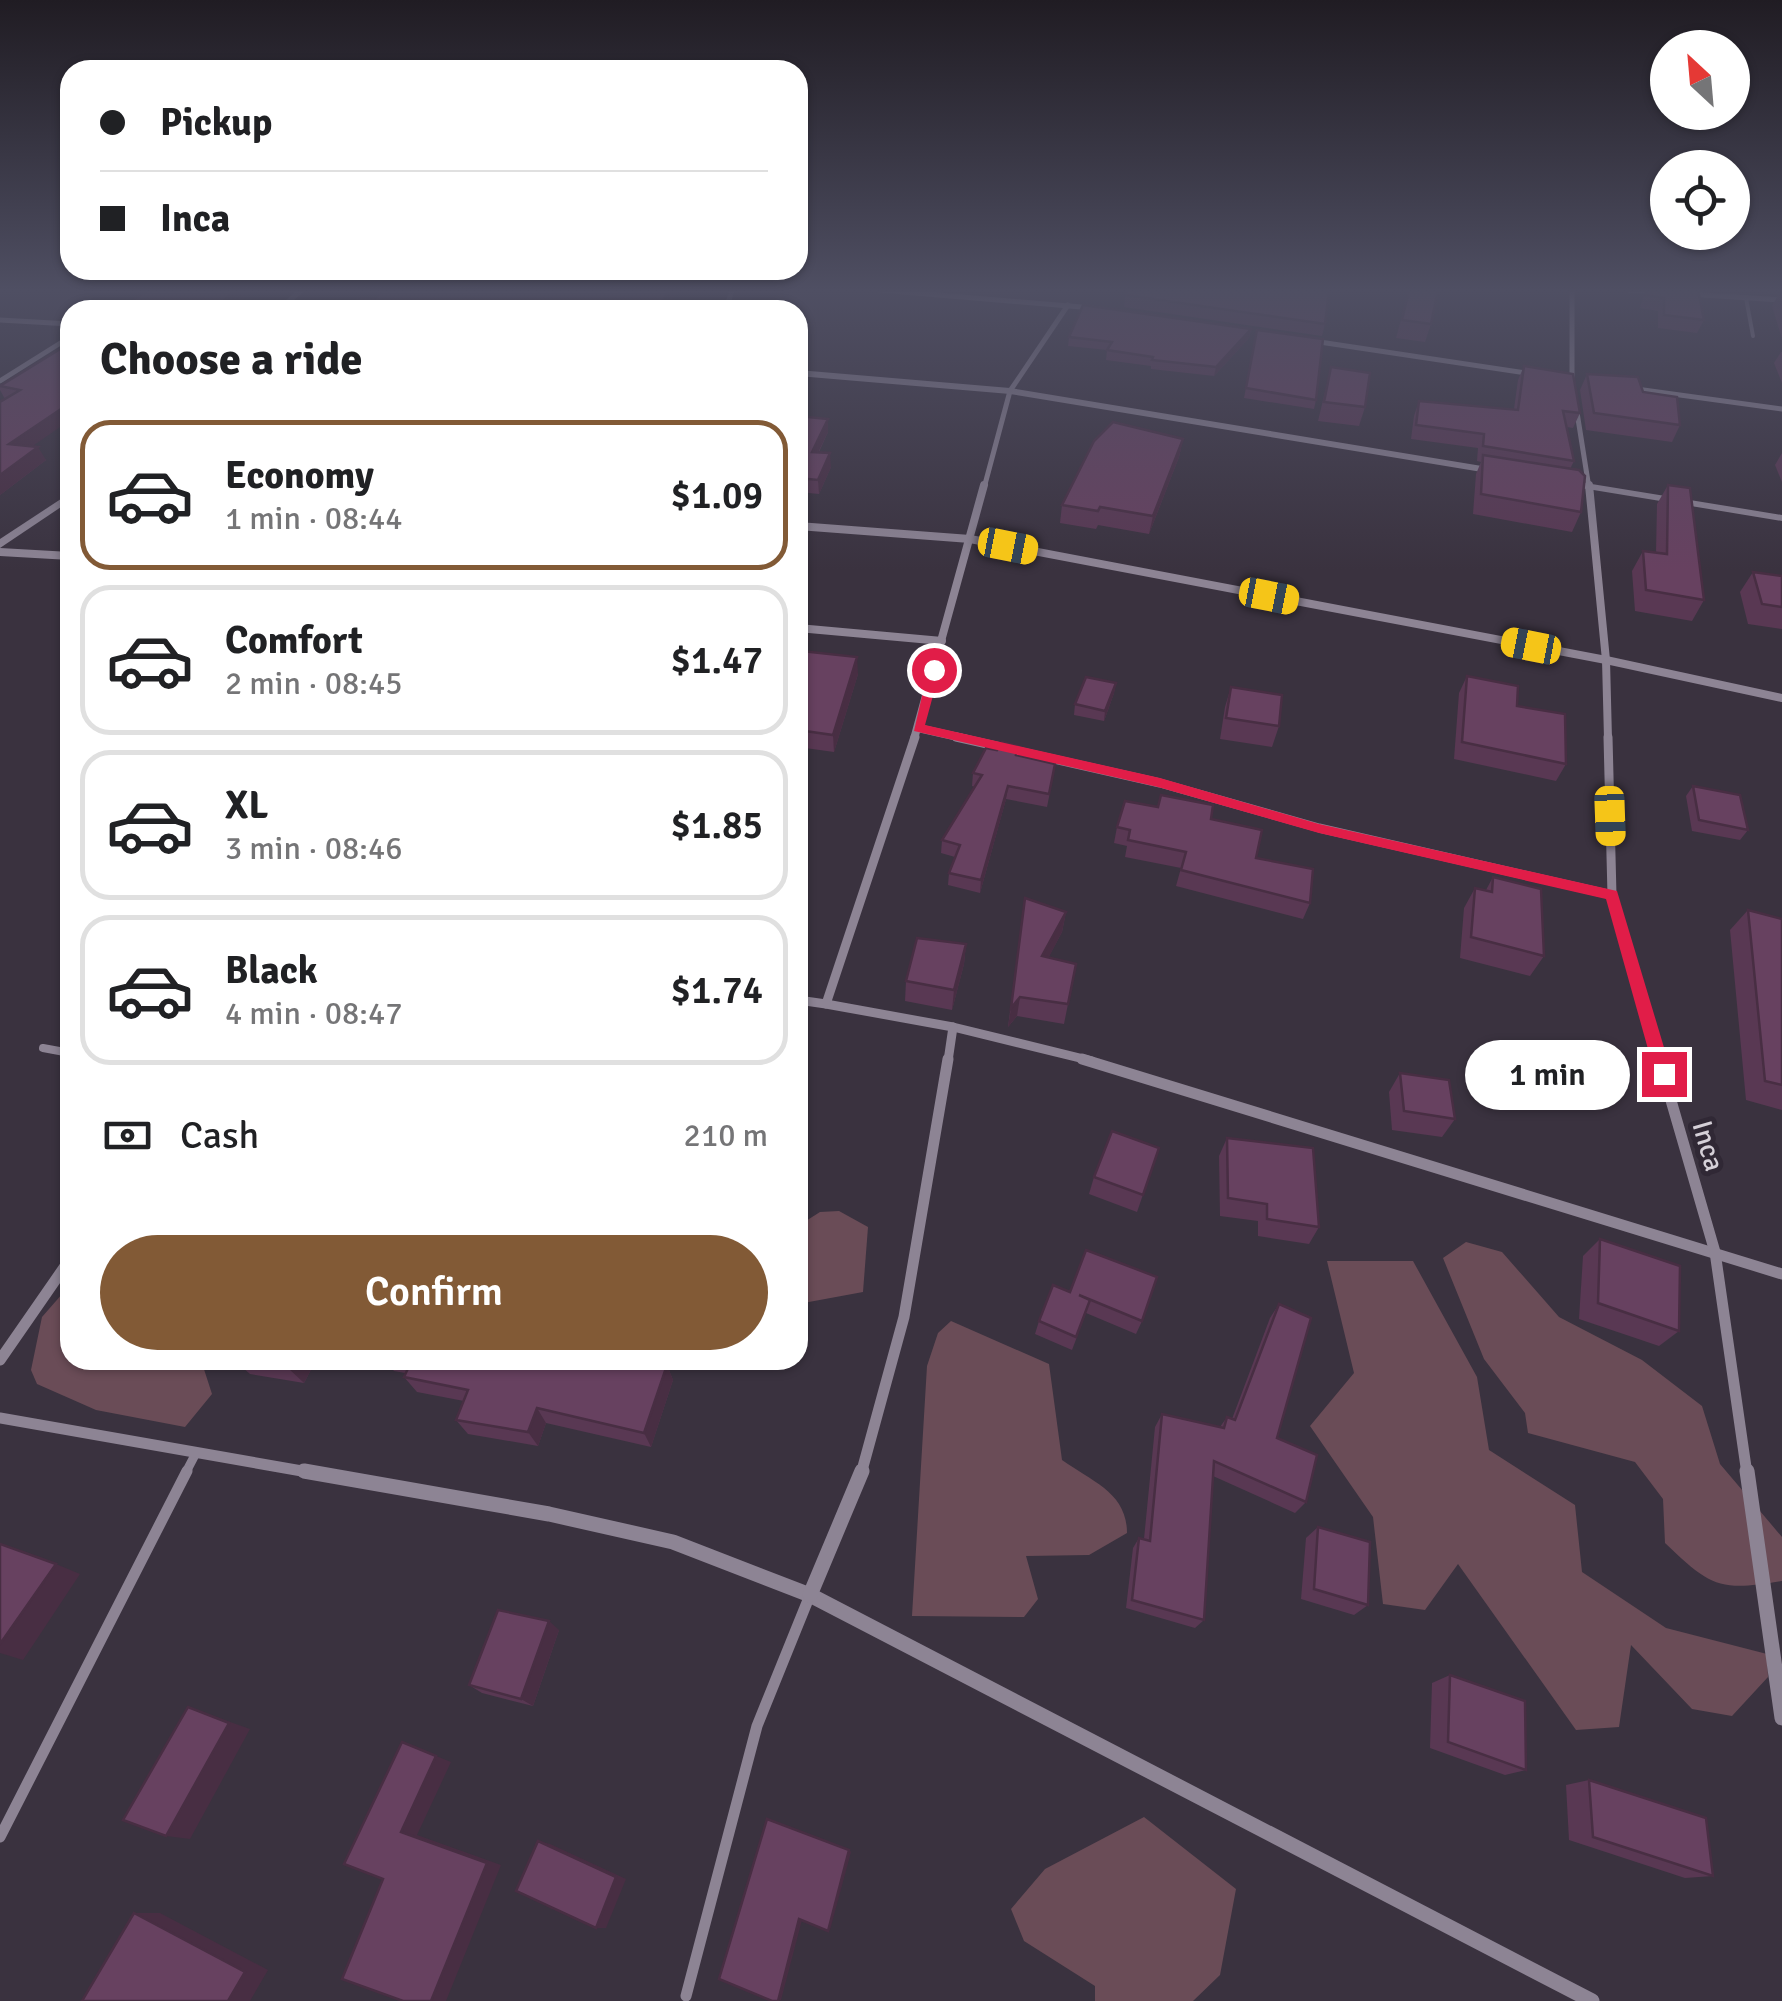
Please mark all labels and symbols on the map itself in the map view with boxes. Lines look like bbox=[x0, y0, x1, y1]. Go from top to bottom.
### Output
north arrow bbox=[1650, 30, 1750, 130]
car bbox=[976, 526, 1040, 566]
car bbox=[1237, 576, 1301, 616]
car bbox=[1499, 626, 1563, 666]
route start bbox=[912, 648, 957, 693]
car bbox=[1594, 785, 1626, 847]
callout: 1 min bbox=[1464, 1039, 1629, 1109]
route end bbox=[1642, 1052, 1687, 1097]
street label: Inca bbox=[1685, 1117, 1731, 1175]

